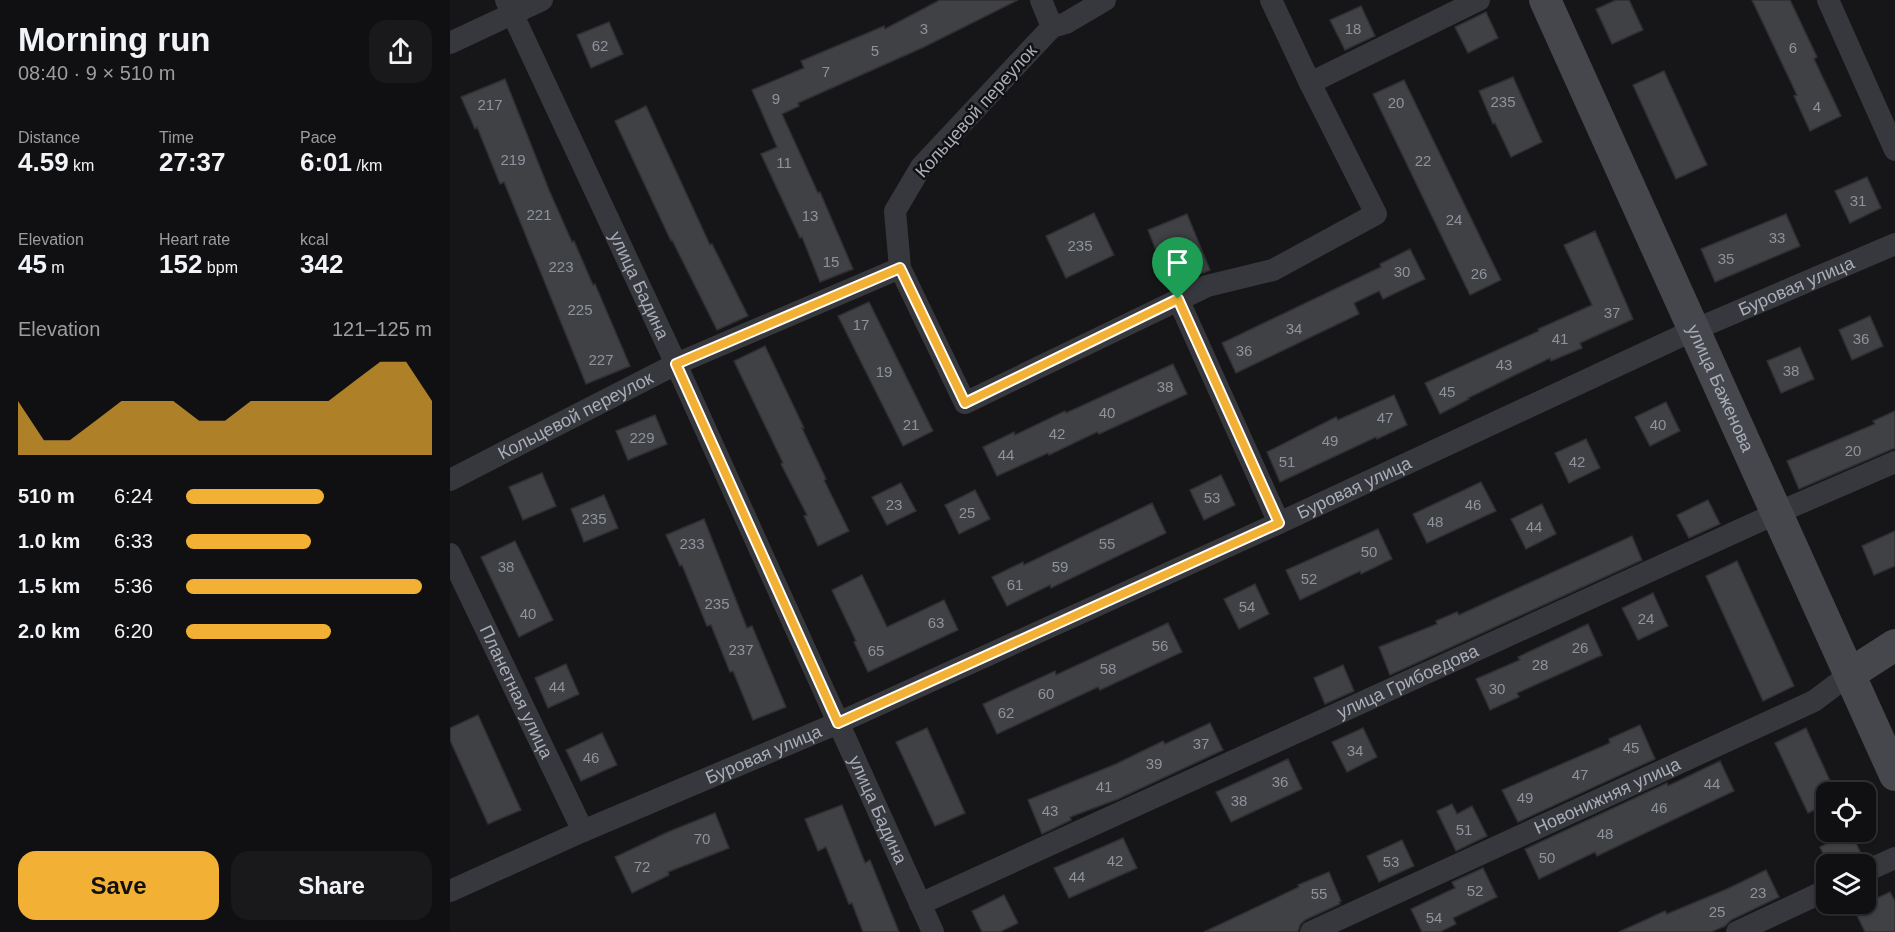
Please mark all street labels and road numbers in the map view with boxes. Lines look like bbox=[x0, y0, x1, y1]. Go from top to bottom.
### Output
street label: Кольцевой переулок bbox=[911, 41, 1041, 181]
street label: улица Бадина bbox=[605, 228, 674, 343]
street label: Буровая улица bbox=[1735, 252, 1858, 320]
street label: улица Баженова bbox=[1683, 321, 1758, 456]
street label: Кольцевой переулок bbox=[495, 368, 656, 464]
street label: Буровая улица bbox=[1294, 452, 1415, 523]
street label: Планетная улица bbox=[476, 622, 557, 763]
street label: улица Грибоедова bbox=[1334, 640, 1482, 722]
street label: Буровая улица bbox=[703, 721, 825, 788]
street label: улица Бадина bbox=[844, 752, 911, 868]
street label: Новонижняя улица bbox=[1531, 753, 1684, 838]

